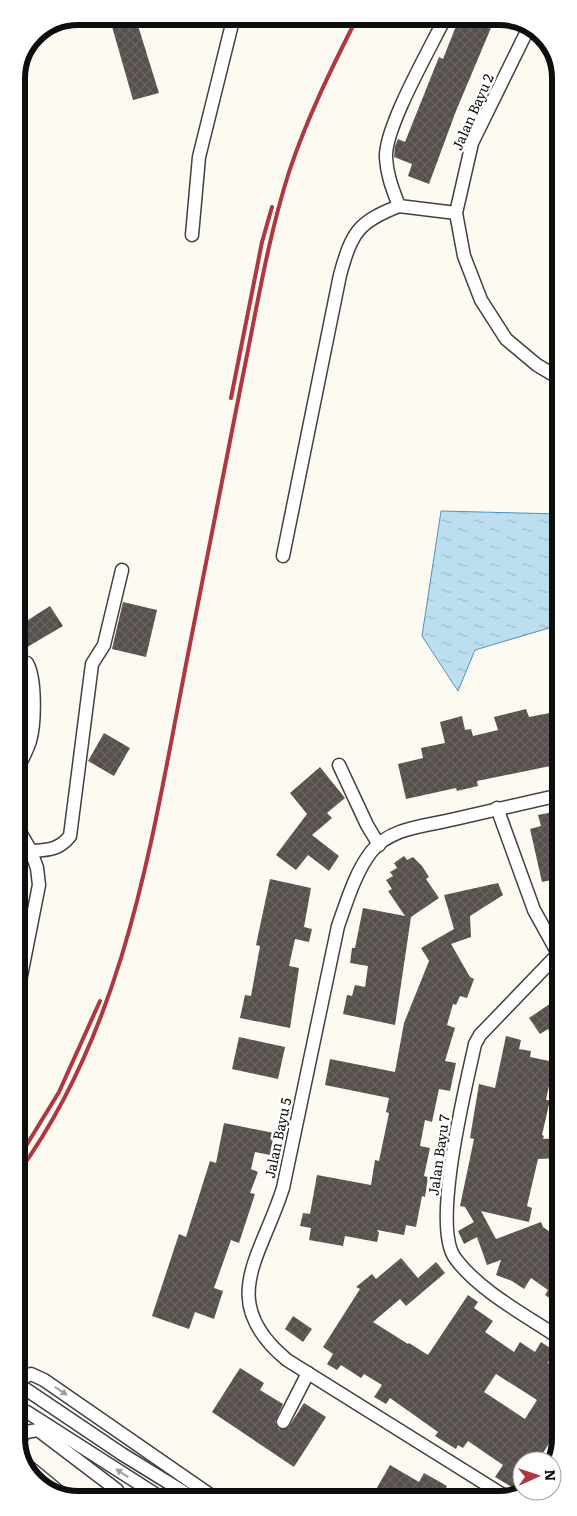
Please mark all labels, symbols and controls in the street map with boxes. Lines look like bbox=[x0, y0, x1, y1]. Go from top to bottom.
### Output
street label: Jalan Bayu 2 bbox=[446, 70, 498, 153]
street label: Jalan Bayu 5 bbox=[259, 1096, 295, 1180]
street label: Jalan Bayu 7 bbox=[422, 1113, 454, 1197]
one-way arrow bbox=[54, 1386, 68, 1396]
north arrow bbox=[512, 1451, 562, 1501]
one-way arrow bbox=[115, 1468, 128, 1477]
text: N bbox=[541, 1469, 561, 1482]

